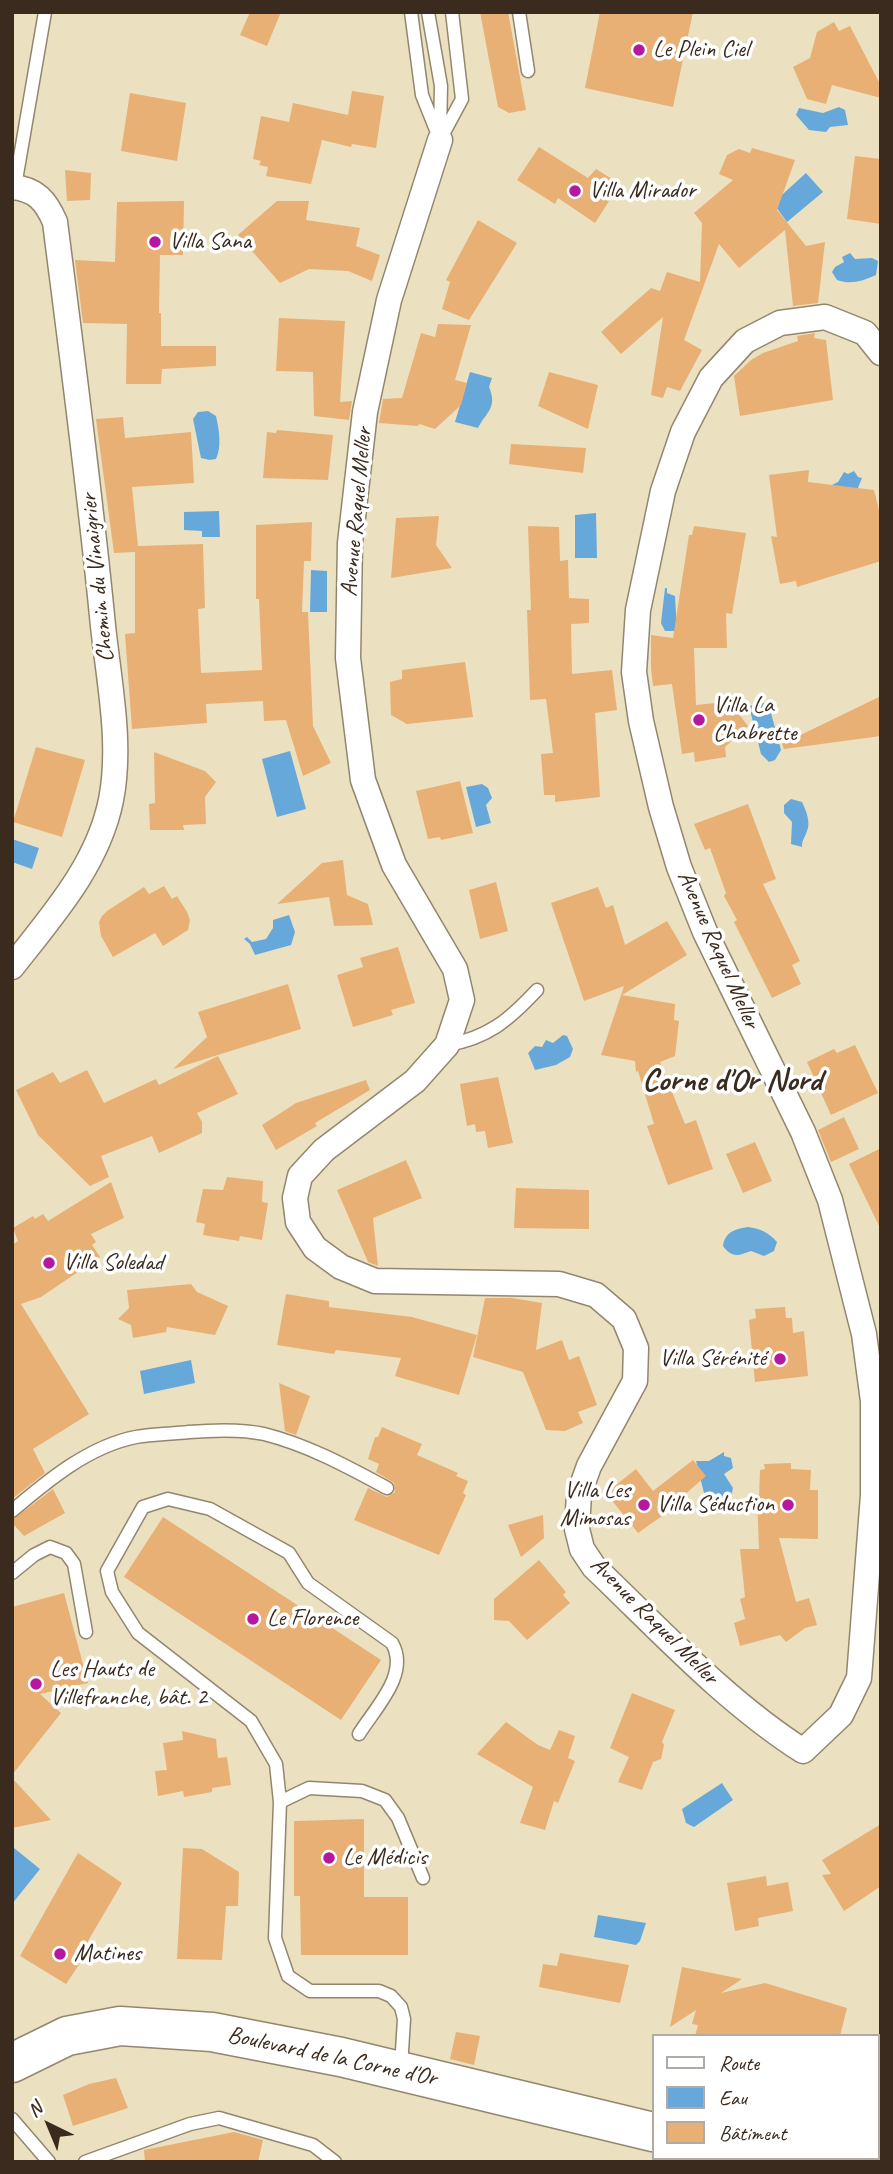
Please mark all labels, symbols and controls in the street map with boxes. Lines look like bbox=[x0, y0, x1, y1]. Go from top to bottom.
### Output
place label: Le Plein Ciel bbox=[653, 36, 749, 64]
marker: Le Plein Ciel bbox=[631, 42, 647, 58]
place label: Villa Mirador bbox=[589, 177, 696, 205]
marker: Villa Mirador bbox=[567, 183, 583, 199]
place label: Villa Sana bbox=[169, 228, 251, 256]
marker: Villa Sana bbox=[147, 234, 163, 250]
street label: Avenue Raquel Meller bbox=[335, 426, 379, 598]
street label: Chemin du Vinaigrier bbox=[75, 492, 121, 664]
place label: Villa La Chabrette bbox=[713, 692, 797, 748]
marker: Villa La Chabrette bbox=[691, 712, 707, 728]
street label: Avenue Raquel Meller bbox=[670, 867, 766, 1033]
district label: Corne d'Or Nord bbox=[642, 1063, 822, 1101]
place label: Villa Soledad bbox=[63, 1249, 163, 1277]
marker: Villa Soledad bbox=[41, 1255, 57, 1271]
place label: Villa Sérénité bbox=[659, 1345, 766, 1373]
marker: Villa Sérénité bbox=[772, 1351, 788, 1367]
place label: Villa Les Mimosas bbox=[560, 1477, 630, 1533]
place label: Villa Séduction bbox=[657, 1491, 774, 1519]
marker: Villa Les Mimosas bbox=[636, 1497, 652, 1513]
marker: Villa Séduction bbox=[780, 1497, 796, 1513]
street label: Avenue Raquel Meller bbox=[584, 1551, 724, 1691]
place label: Le Florence bbox=[267, 1605, 358, 1633]
marker: Le Florence bbox=[245, 1611, 261, 1627]
place label: Les Hauts de Villefranche, bât. 2 bbox=[50, 1656, 207, 1712]
marker: Les Hauts de Villefranche, bât. 2 bbox=[28, 1676, 44, 1692]
place label: Le Médicis bbox=[343, 1844, 427, 1872]
marker: Le Médicis bbox=[321, 1850, 337, 1866]
place label: Matines bbox=[74, 1940, 141, 1968]
marker: Matines bbox=[52, 1946, 68, 1962]
street label: Boulevard de la Corne d'Or bbox=[225, 2021, 439, 2093]
legend bbox=[652, 2034, 879, 2160]
text: Route bbox=[719, 2050, 759, 2076]
text: Eau bbox=[719, 2085, 747, 2111]
north arrow bbox=[14, 2090, 84, 2160]
text: N bbox=[22, 2097, 47, 2122]
text: Bâtiment bbox=[719, 2120, 786, 2146]

